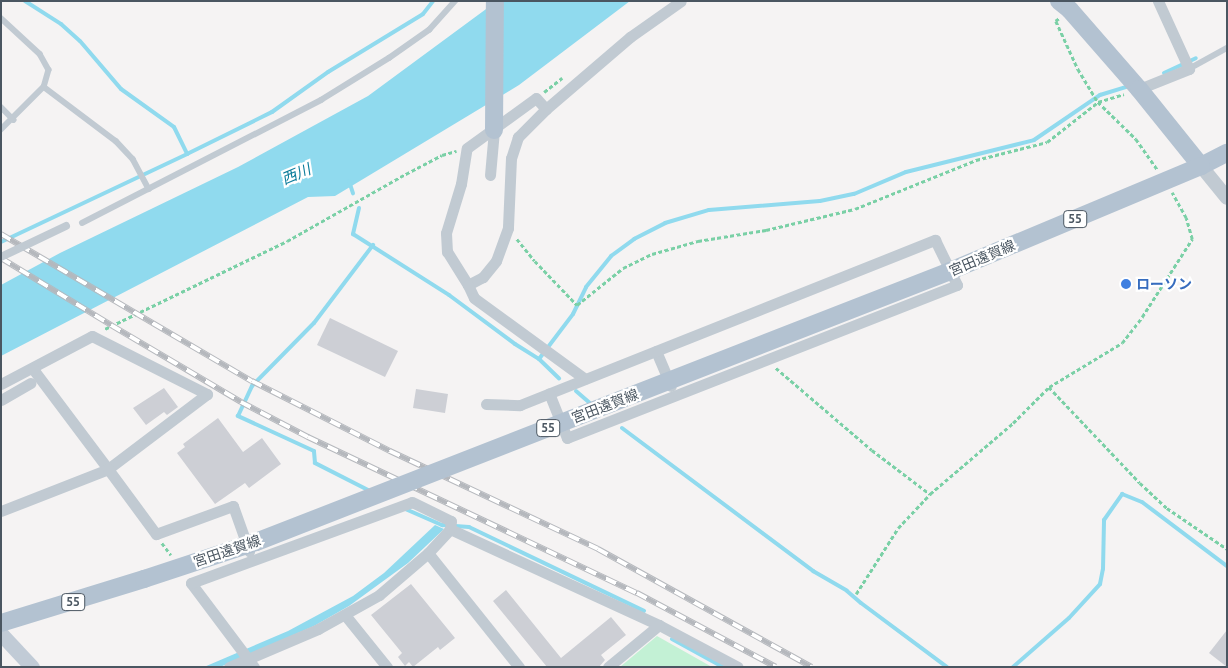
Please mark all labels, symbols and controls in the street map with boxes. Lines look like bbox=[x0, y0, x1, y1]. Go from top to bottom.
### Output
water label: 西川 bbox=[279, 160, 313, 188]
road number: 55 bbox=[1062, 210, 1088, 228]
street label: 宮田遠賀線 bbox=[947, 237, 1017, 279]
place label: ローソン bbox=[1136, 276, 1192, 292]
marker: ローソン bbox=[1120, 278, 1132, 290]
street label: 宮田遠賀線 bbox=[569, 386, 641, 426]
road number: 55 bbox=[536, 418, 560, 438]
street label: 宮田遠賀線 bbox=[191, 532, 263, 570]
road number: 55 bbox=[60, 592, 86, 612]

